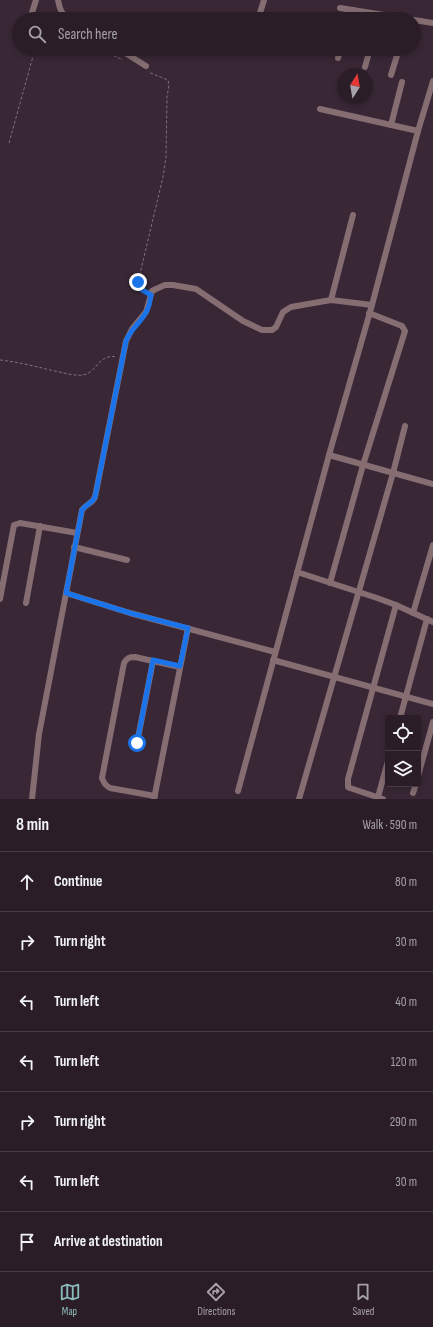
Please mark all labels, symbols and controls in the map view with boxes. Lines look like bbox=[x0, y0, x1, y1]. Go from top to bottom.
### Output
search box bbox=[12, 12, 421, 56]
icon: search bbox=[26, 23, 48, 45]
text: Search here bbox=[58, 25, 118, 44]
north arrow bbox=[337, 68, 373, 104]
route end bbox=[129, 273, 147, 291]
map controls bbox=[385, 715, 421, 787]
button: locate bbox=[385, 715, 421, 751]
route start bbox=[128, 734, 146, 752]
button: layers bbox=[385, 751, 421, 787]
text: 8 min bbox=[16, 815, 49, 835]
text: Walk · 590 m bbox=[363, 817, 417, 833]
icon: ahead bbox=[16, 871, 38, 893]
text: Continue bbox=[54, 872, 103, 891]
text: 80 m bbox=[395, 874, 417, 890]
icon: right bbox=[16, 931, 38, 953]
text: Turn right bbox=[54, 932, 106, 951]
text: 30 m bbox=[395, 934, 417, 950]
icon: left bbox=[16, 991, 38, 1013]
text: Turn left bbox=[54, 992, 99, 1011]
text: 40 m bbox=[395, 994, 417, 1010]
icon: left bbox=[16, 1051, 38, 1073]
text: Turn left bbox=[54, 1052, 99, 1071]
text: 120 m bbox=[391, 1054, 417, 1070]
icon: right bbox=[16, 1111, 38, 1133]
text: Turn right bbox=[54, 1112, 106, 1131]
text: 290 m bbox=[390, 1114, 417, 1130]
icon: left bbox=[16, 1171, 38, 1193]
text: Turn left bbox=[54, 1172, 99, 1191]
text: 30 m bbox=[395, 1174, 417, 1190]
icon: arrive bbox=[16, 1231, 38, 1253]
text: Arrive at destination bbox=[54, 1232, 163, 1251]
tab: Map bbox=[59, 1281, 81, 1318]
tab: Directions bbox=[198, 1281, 235, 1318]
tab: Saved bbox=[352, 1281, 374, 1318]

